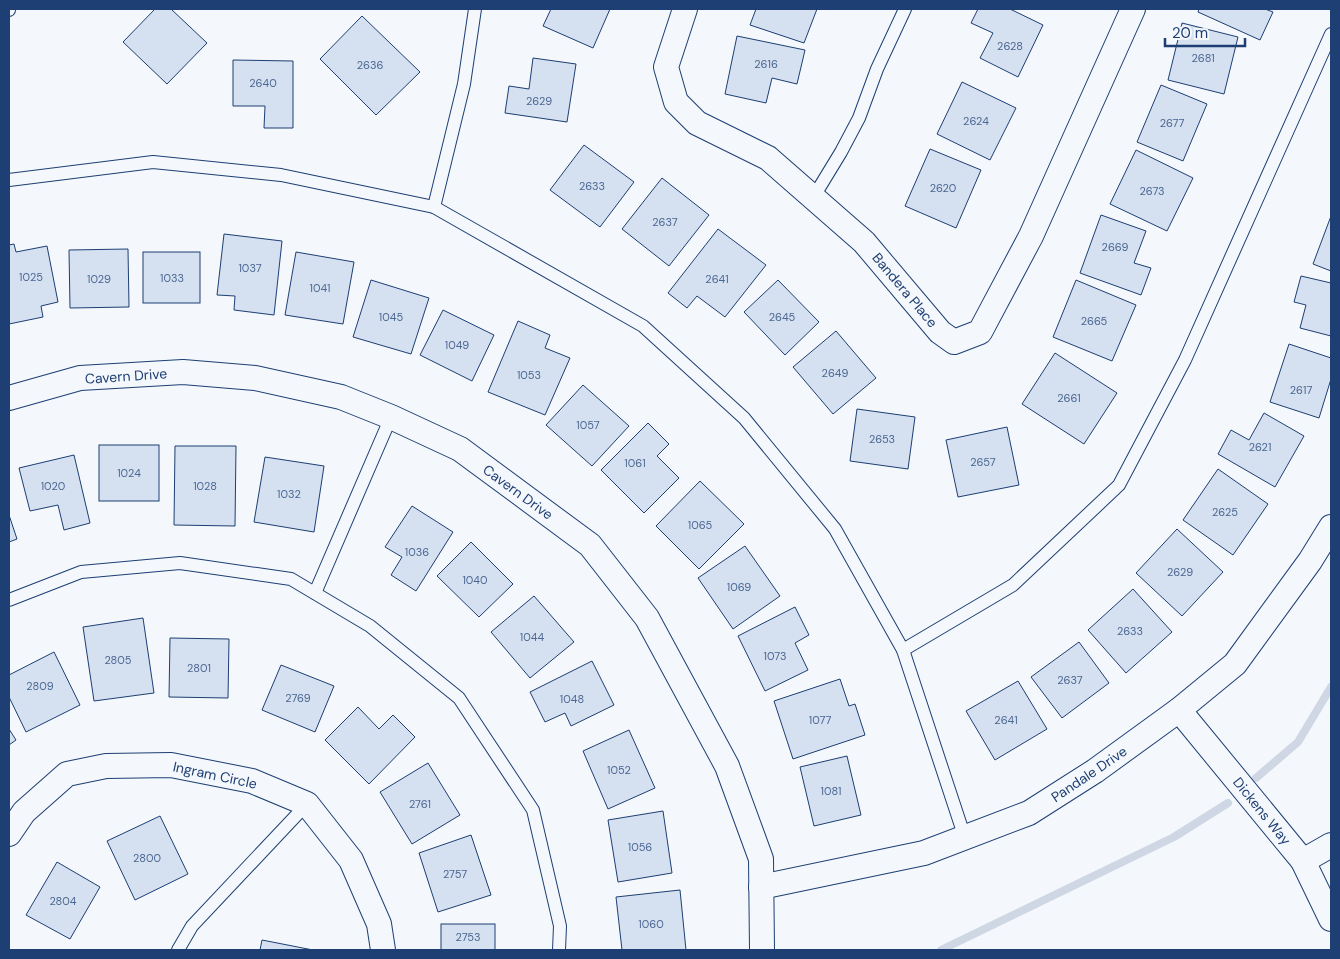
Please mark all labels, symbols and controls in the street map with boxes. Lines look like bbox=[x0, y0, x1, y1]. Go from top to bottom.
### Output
scale bar bbox=[1165, 15, 1245, 47]
text: 20 m bbox=[1172, 23, 1208, 43]
house number: 2628 bbox=[997, 39, 1023, 53]
house number: 2681 bbox=[1191, 51, 1215, 65]
house number: 2616 bbox=[754, 57, 778, 71]
house number: 2636 bbox=[357, 58, 383, 72]
house number: 2640 bbox=[249, 76, 277, 90]
house number: 2629 bbox=[526, 94, 552, 108]
house number: 2624 bbox=[963, 114, 989, 128]
house number: 2677 bbox=[1160, 116, 1184, 130]
house number: 2633 bbox=[579, 179, 605, 193]
house number: 2620 bbox=[930, 181, 956, 195]
house number: 2673 bbox=[1139, 184, 1165, 198]
house number: 2637 bbox=[652, 215, 678, 229]
house number: 2669 bbox=[1102, 240, 1129, 254]
street label: Bandera Place bbox=[868, 249, 942, 331]
house number: 1037 bbox=[238, 261, 262, 275]
house number: 1025 bbox=[19, 270, 43, 284]
house number: 1033 bbox=[160, 271, 184, 285]
house number: 1029 bbox=[87, 272, 111, 286]
house number: 2641 bbox=[705, 272, 729, 286]
house number: 1041 bbox=[309, 281, 331, 295]
house number: 1045 bbox=[379, 310, 403, 324]
house number: 2645 bbox=[769, 310, 796, 324]
house number: 2665 bbox=[1081, 314, 1108, 328]
house number: 1049 bbox=[445, 338, 469, 352]
street label: Cavern Drive bbox=[84, 364, 168, 388]
house number: 2649 bbox=[822, 366, 848, 380]
house number: 1053 bbox=[517, 368, 541, 382]
house number: 2617 bbox=[1290, 383, 1312, 397]
house number: 2661 bbox=[1057, 391, 1081, 405]
house number: 1057 bbox=[576, 418, 600, 432]
house number: 2653 bbox=[869, 432, 895, 446]
house number: 2621 bbox=[1249, 440, 1271, 454]
house number: 2657 bbox=[970, 455, 996, 469]
house number: 1061 bbox=[624, 456, 646, 470]
street label: Cavern Drive bbox=[479, 460, 557, 524]
house number: 1024 bbox=[117, 466, 141, 480]
house number: 1020 bbox=[41, 479, 65, 493]
house number: 1028 bbox=[193, 479, 217, 493]
house number: 1032 bbox=[277, 487, 301, 501]
house number: 2625 bbox=[1212, 505, 1238, 519]
house number: 1065 bbox=[688, 518, 712, 532]
house number: 1036 bbox=[405, 545, 429, 559]
house number: 2629 bbox=[1167, 565, 1193, 579]
house number: 1040 bbox=[462, 573, 488, 587]
house number: 1069 bbox=[727, 580, 751, 594]
house number: 2633 bbox=[1117, 624, 1143, 638]
house number: 1044 bbox=[520, 630, 544, 644]
house number: 1073 bbox=[764, 649, 786, 663]
house number: 2805 bbox=[104, 653, 132, 667]
house number: 2801 bbox=[187, 661, 211, 675]
house number: 2637 bbox=[1057, 673, 1083, 687]
house number: 2809 bbox=[26, 679, 54, 693]
house number: 2769 bbox=[285, 691, 311, 705]
house number: 1048 bbox=[560, 692, 584, 706]
house number: 1077 bbox=[809, 713, 831, 727]
house number: 2641 bbox=[994, 713, 1018, 727]
street label: Pandale Drive bbox=[1048, 742, 1130, 806]
street label: Ingram Circle bbox=[171, 757, 259, 793]
house number: 1052 bbox=[607, 763, 631, 777]
street label: Dickens Way bbox=[1229, 773, 1295, 849]
house number: 1081 bbox=[821, 784, 841, 798]
house number: 2761 bbox=[409, 797, 431, 811]
house number: 1056 bbox=[628, 840, 652, 854]
house number: 2800 bbox=[133, 851, 161, 865]
house number: 2757 bbox=[443, 867, 467, 881]
house number: 2804 bbox=[49, 894, 77, 908]
house number: 1060 bbox=[638, 917, 664, 931]
house number: 2753 bbox=[456, 930, 480, 944]

